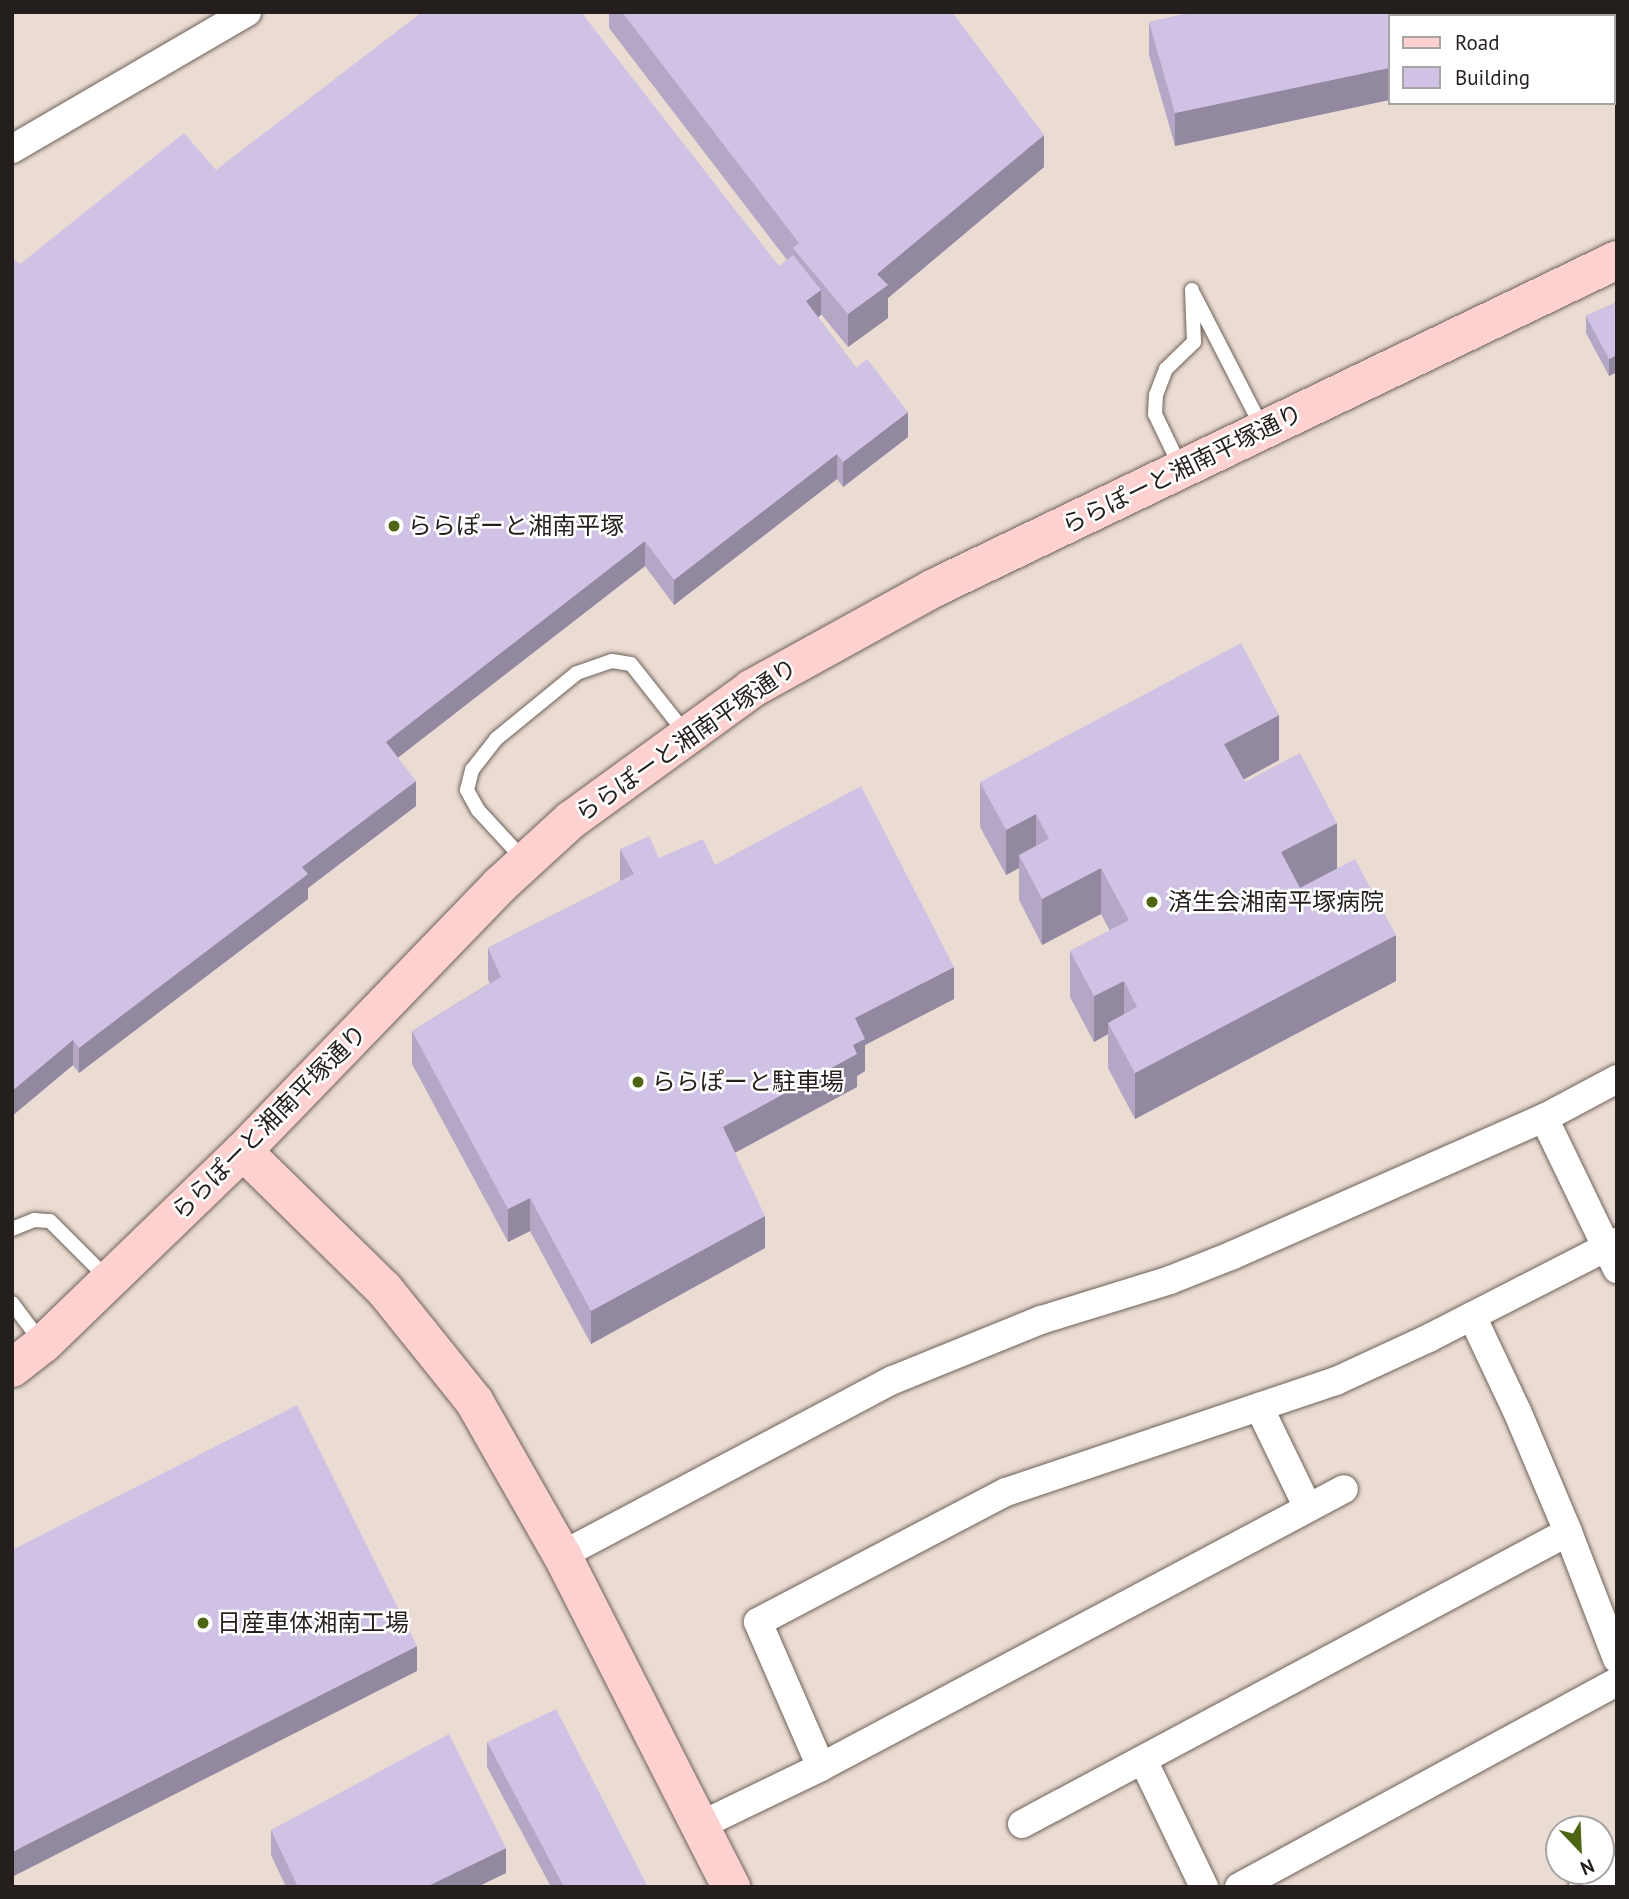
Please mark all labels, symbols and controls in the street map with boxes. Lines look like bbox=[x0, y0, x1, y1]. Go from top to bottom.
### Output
legend bbox=[1388, 14, 1615, 105]
text: Road bbox=[1455, 29, 1499, 56]
text: Building bbox=[1455, 64, 1530, 91]
street label: ららぽーと湘南平塚通り bbox=[1057, 398, 1307, 540]
place label: ららぽーと湘南平塚 bbox=[408, 512, 624, 540]
marker: ららぽーと湘南平塚 bbox=[386, 518, 402, 534]
street label: ららぽーと湘南平塚通り bbox=[570, 652, 802, 828]
place label: 済生会湘南平塚病院 bbox=[1168, 888, 1384, 916]
marker: 済生会湘南平塚病院 bbox=[1142, 892, 1162, 912]
street label: ららぽーと湘南平塚通り bbox=[165, 1018, 373, 1226]
place label: ららぽーと駐車場 bbox=[652, 1068, 844, 1096]
marker: ららぽーと駐車場 bbox=[630, 1074, 646, 1090]
place label: 日産車体湘南工場 bbox=[217, 1609, 409, 1637]
marker: 日産車体湘南工場 bbox=[195, 1615, 211, 1631]
north arrow bbox=[1545, 1815, 1615, 1885]
text: N bbox=[1577, 1854, 1598, 1881]

